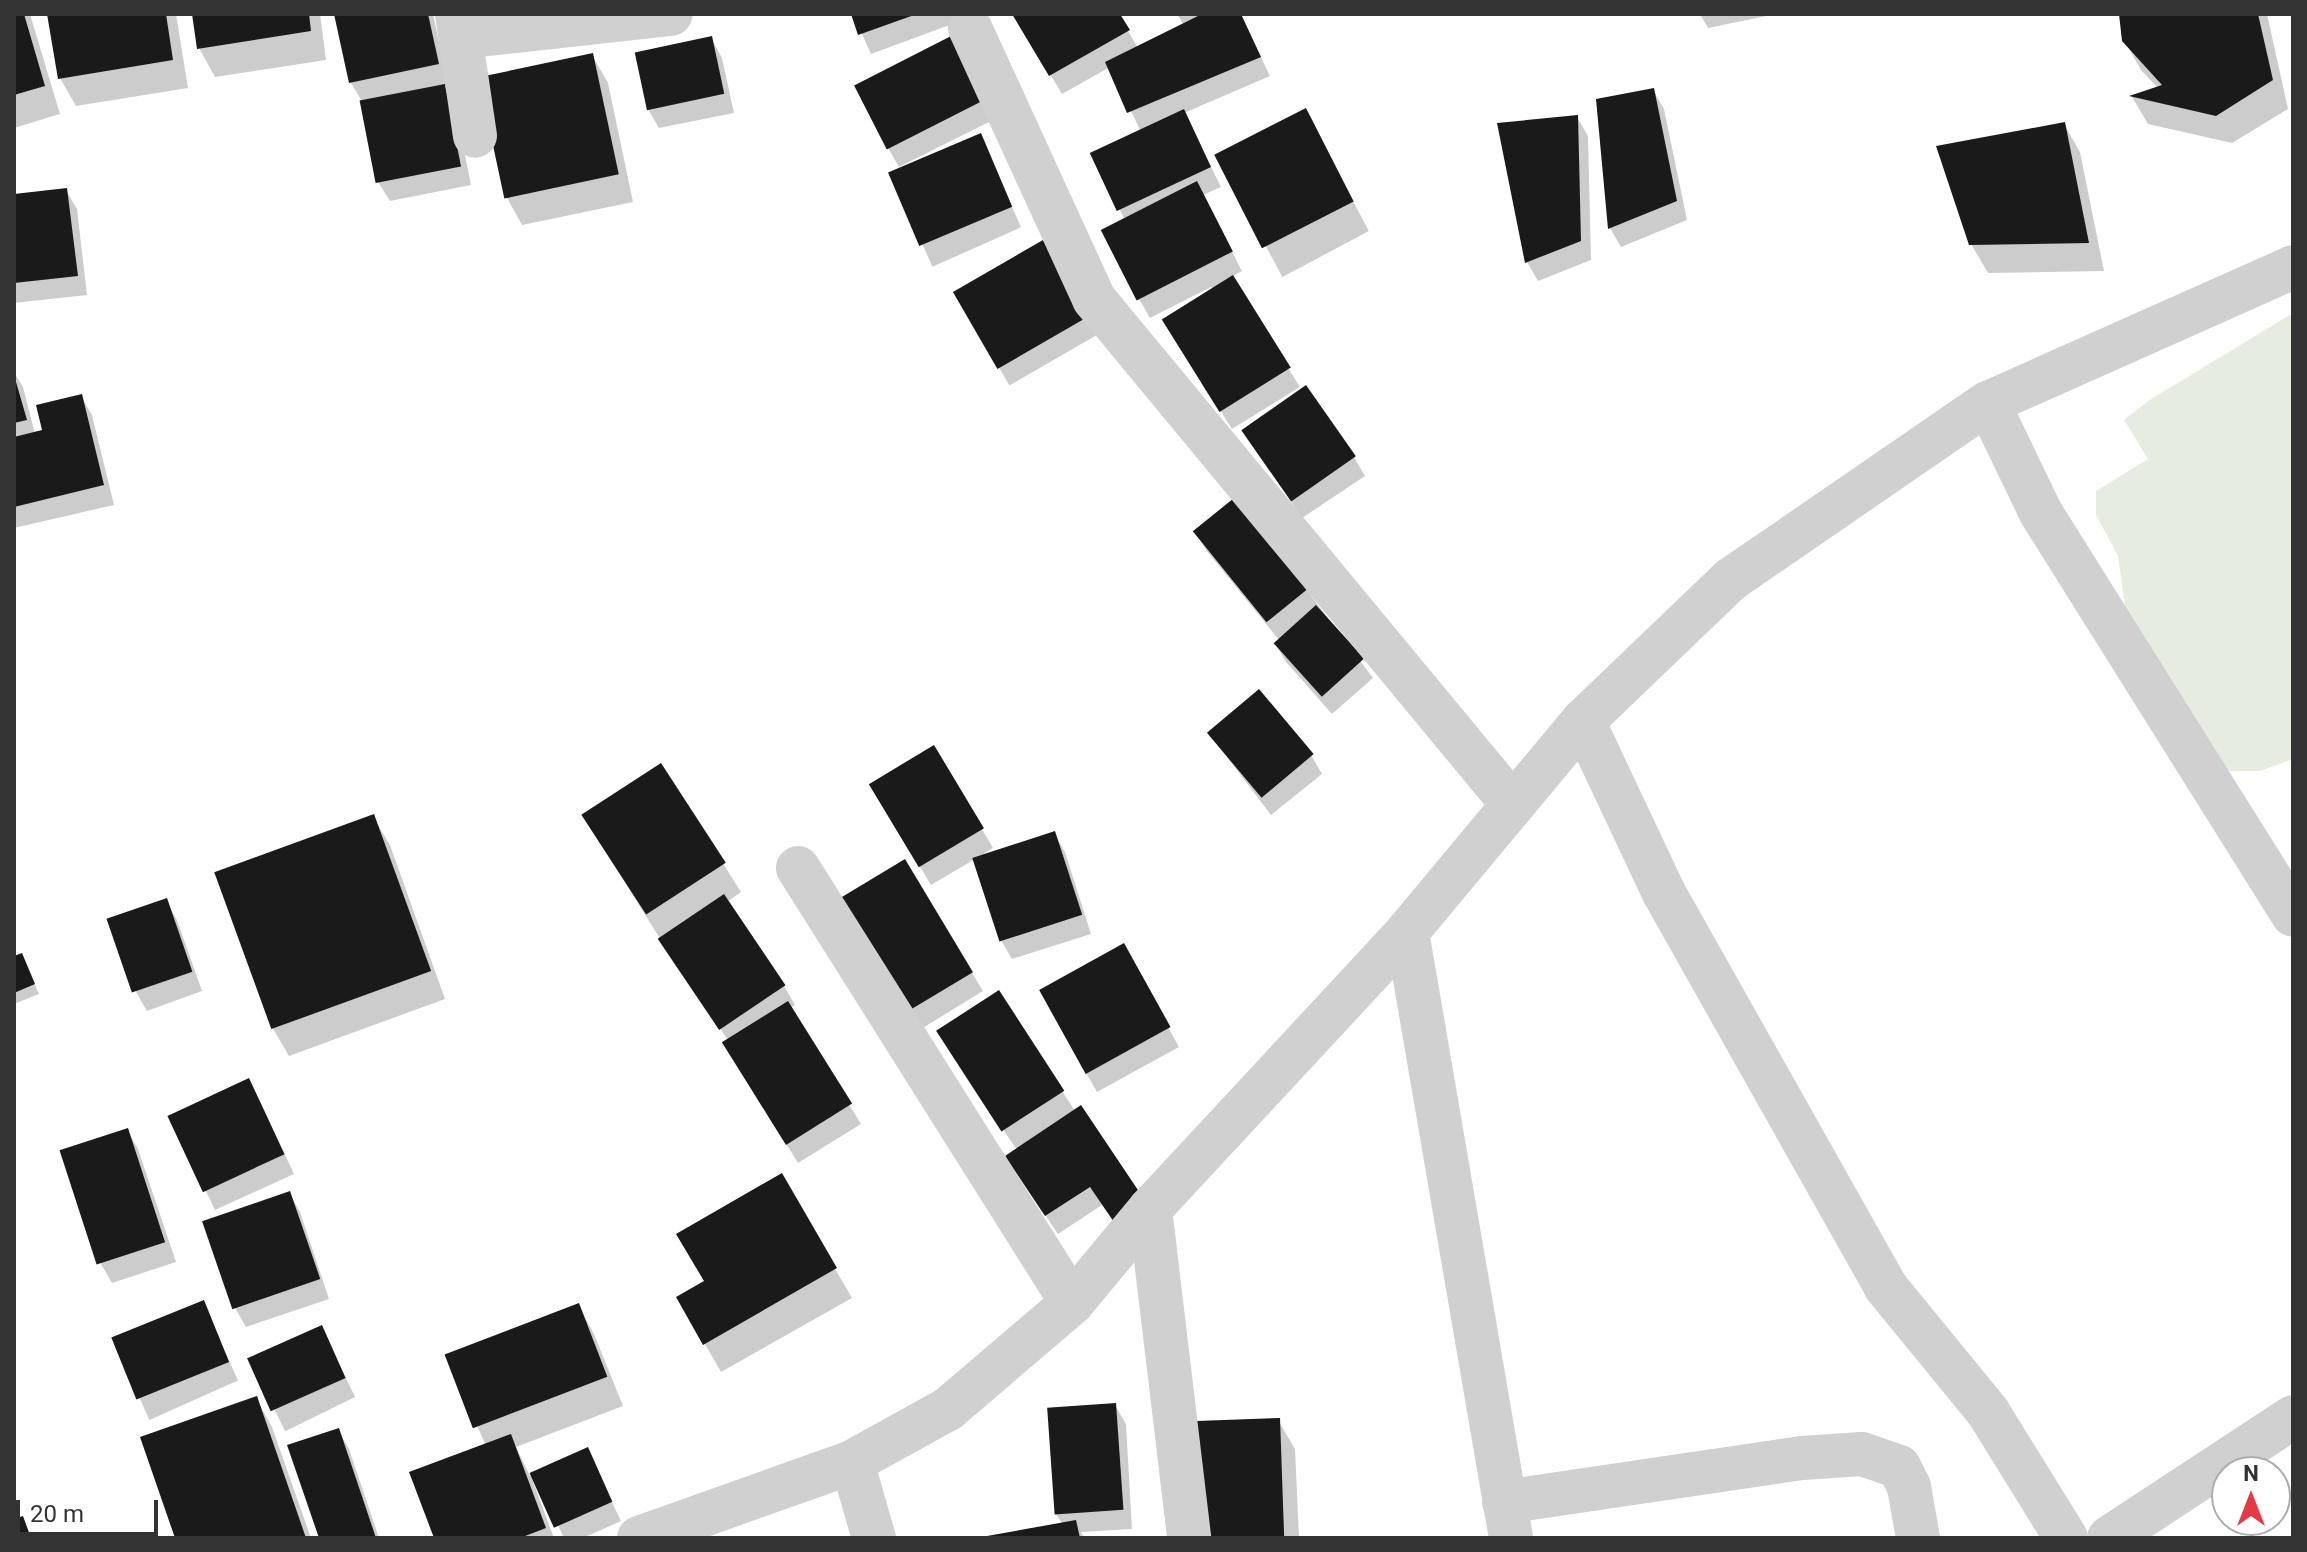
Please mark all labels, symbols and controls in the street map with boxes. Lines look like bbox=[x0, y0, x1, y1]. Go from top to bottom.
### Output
north arrow bbox=[2211, 1456, 2291, 1536]
text: N bbox=[2243, 1461, 2259, 1486]
scale bar bbox=[20, 1484, 162, 1534]
text: 20 m bbox=[30, 1500, 84, 1528]

